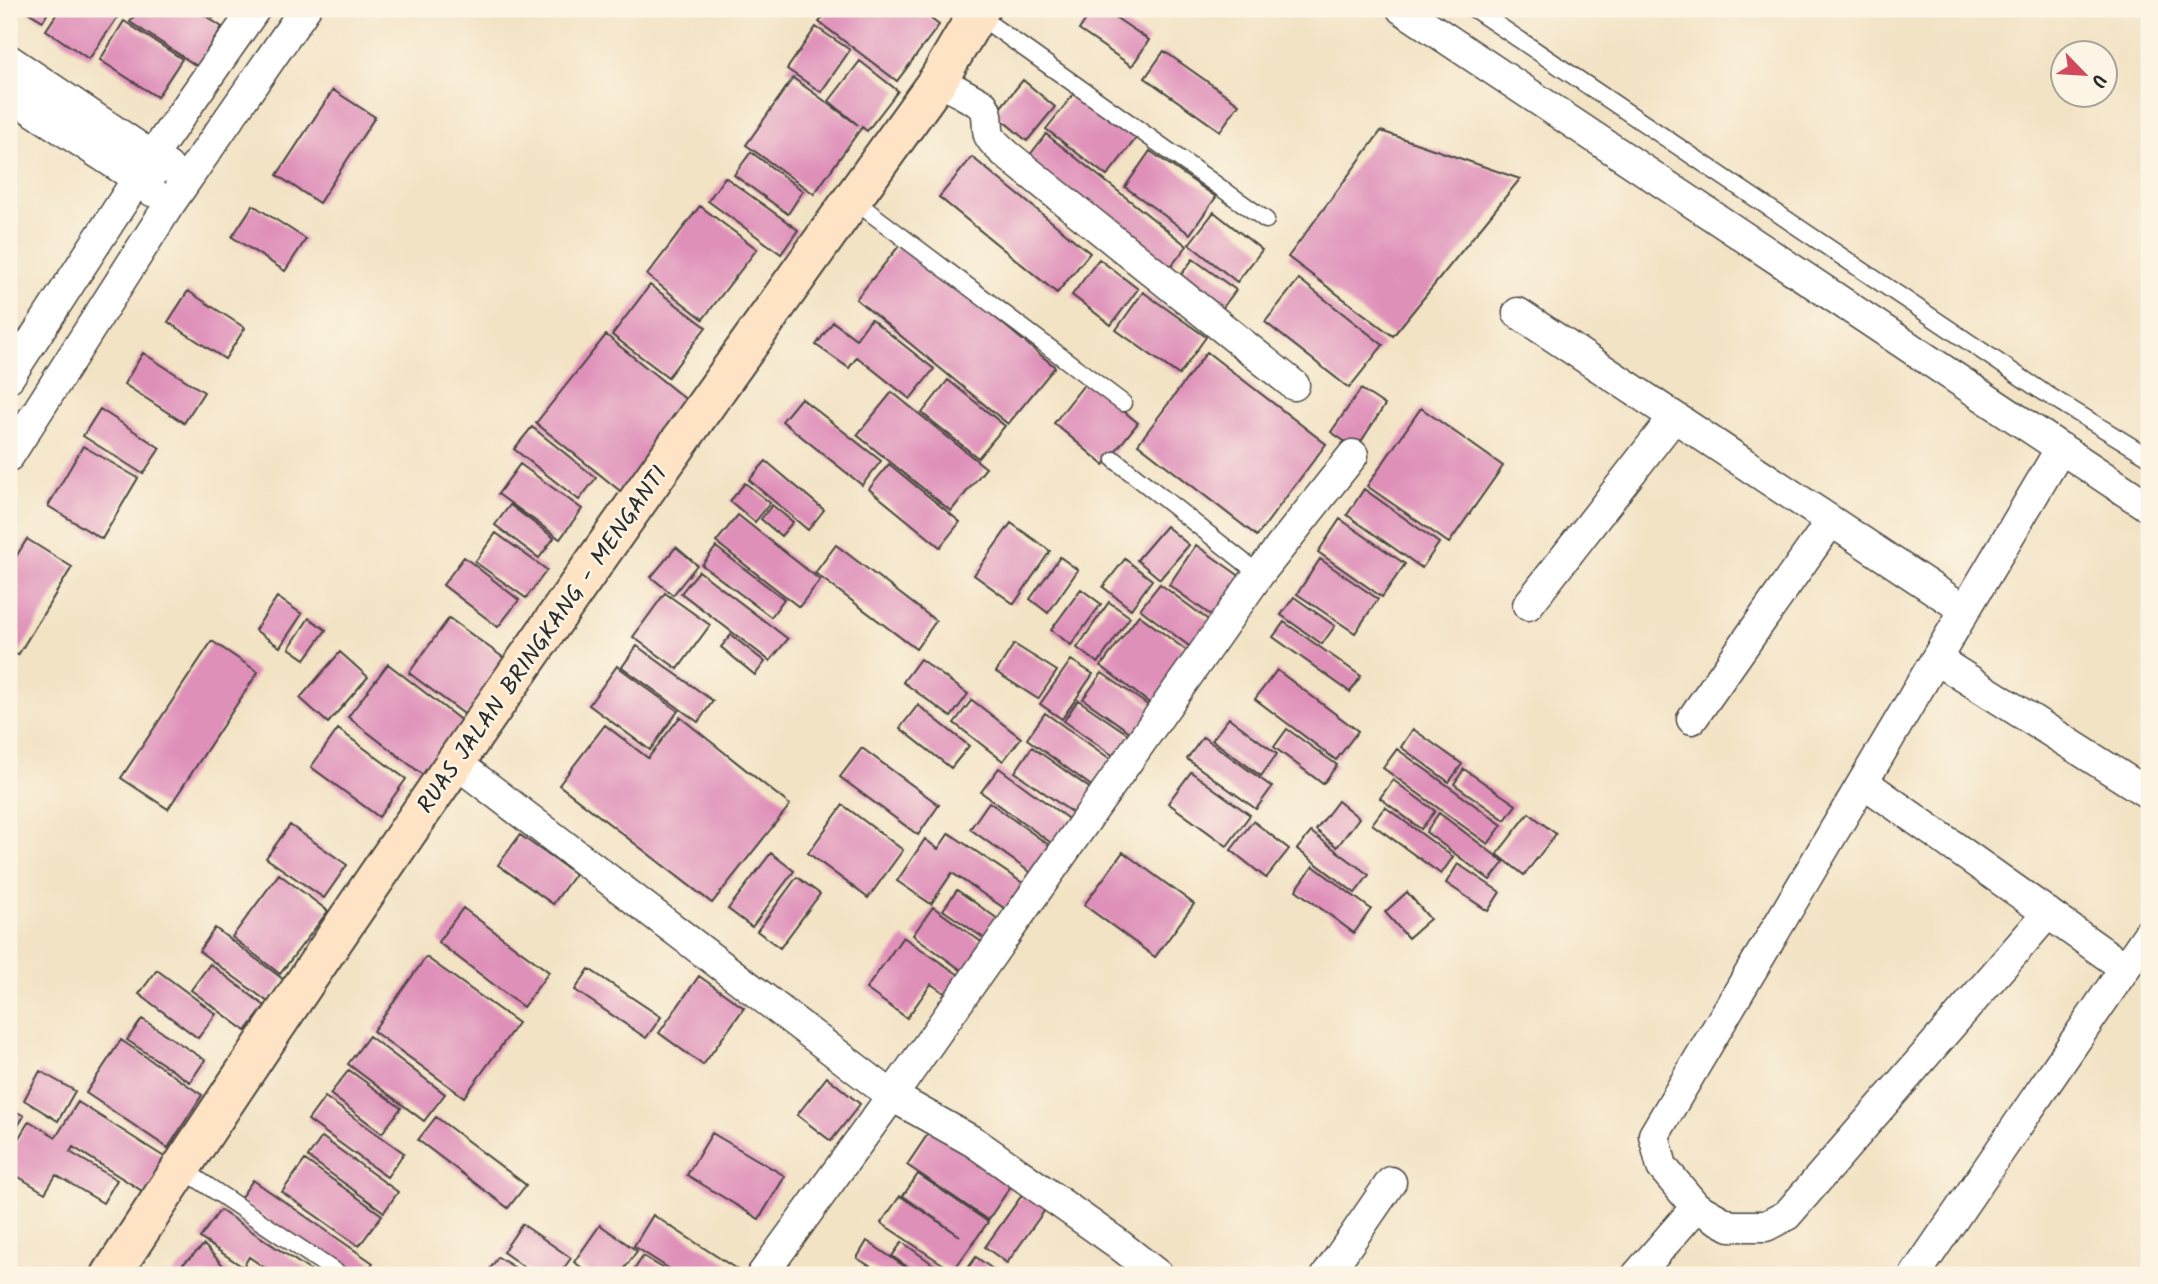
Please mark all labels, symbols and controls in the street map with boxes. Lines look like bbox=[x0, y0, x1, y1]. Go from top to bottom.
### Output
north arrow bbox=[2050, 38, 2120, 108]
text: U bbox=[2081, 69, 2114, 92]
street label: RUAS JALAN BRINGKANG - MENGANTI bbox=[407, 458, 679, 822]

